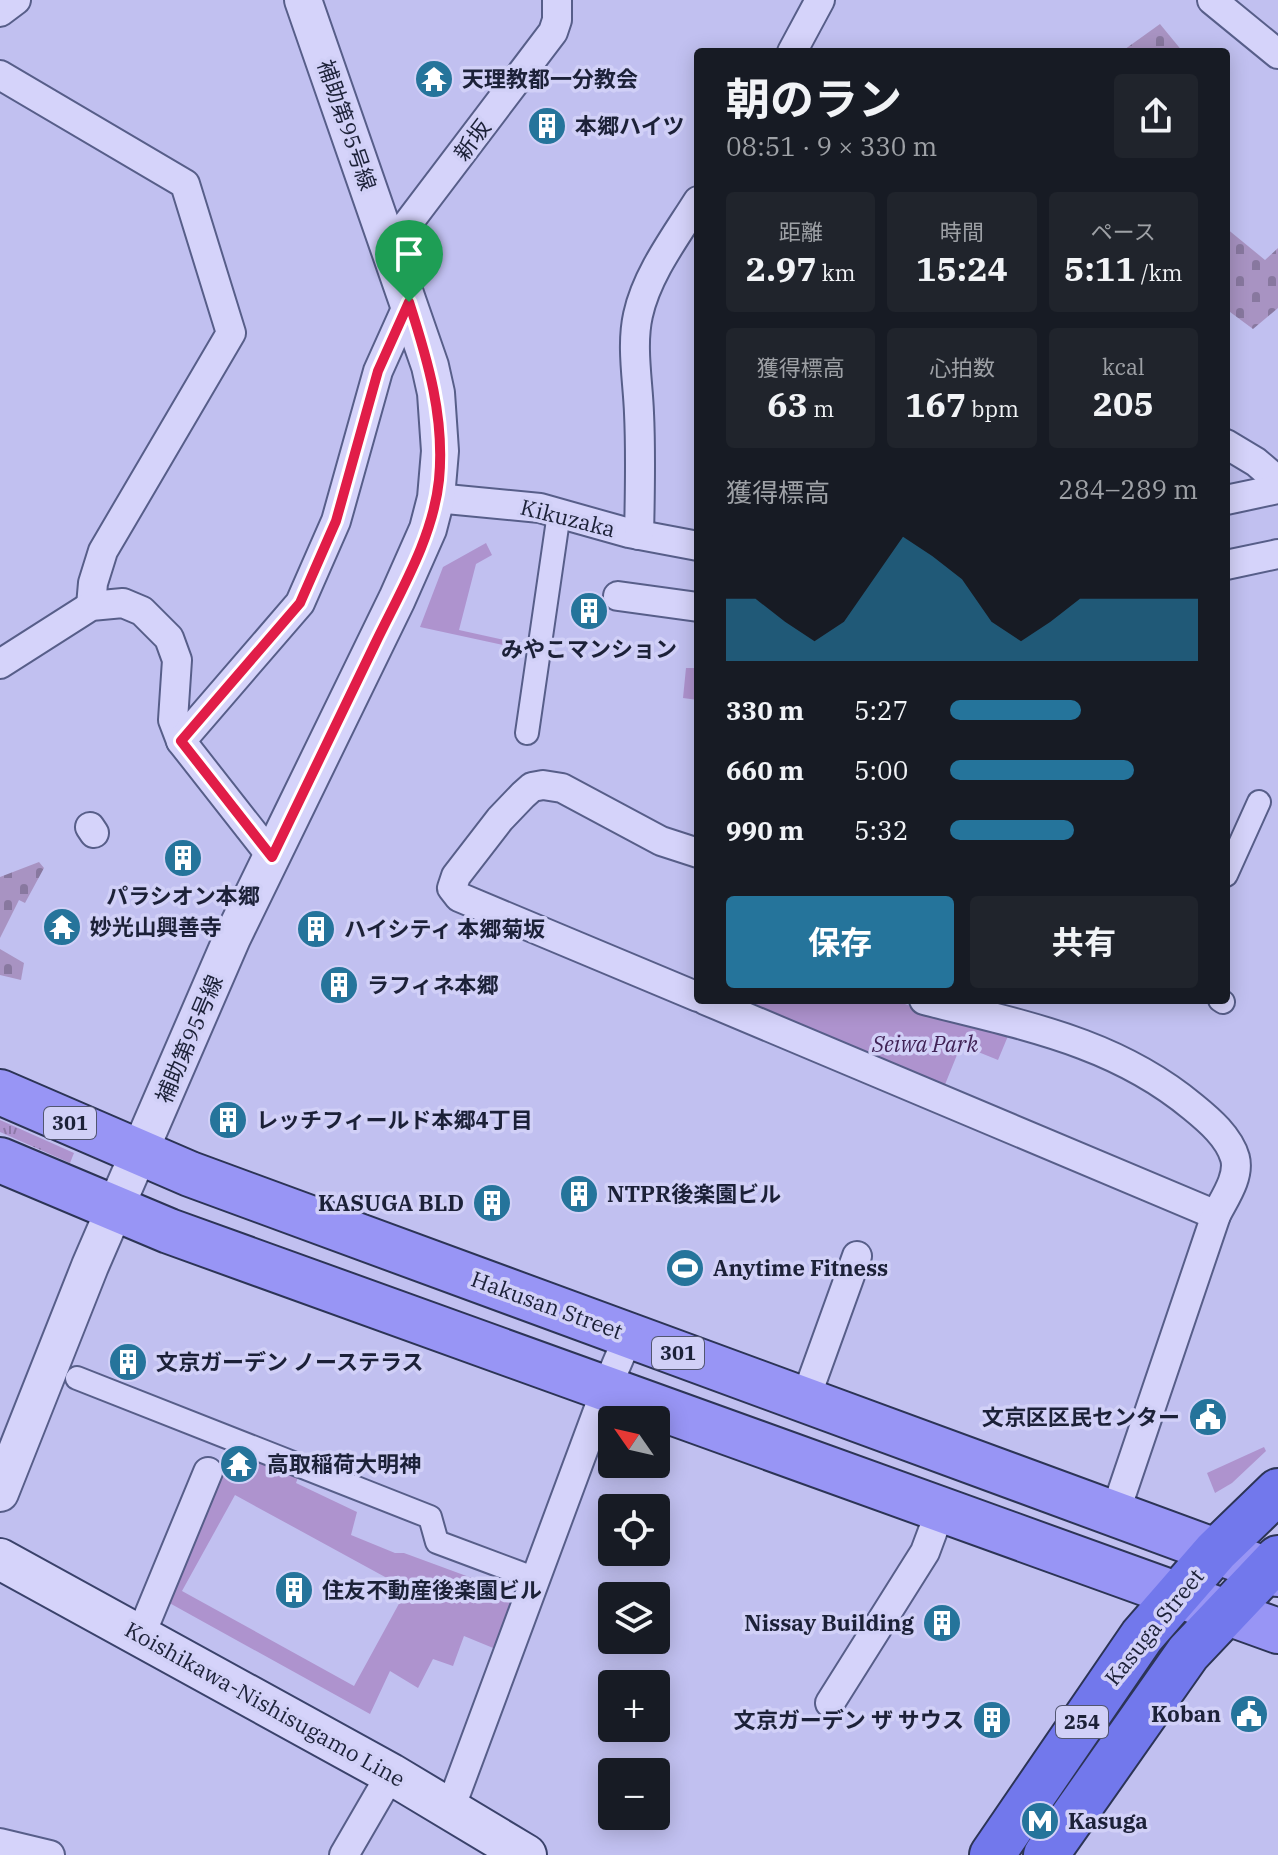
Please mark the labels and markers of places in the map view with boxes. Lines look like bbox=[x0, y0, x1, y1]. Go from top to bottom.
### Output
temple icon: 天理教都一分教会 bbox=[413, 58, 455, 100]
place label: 天理教都一分教会 bbox=[462, 64, 638, 93]
building icon: 本郷ハイツ bbox=[526, 105, 568, 147]
place label: 本郷ハイツ bbox=[575, 111, 685, 140]
pin bbox=[375, 220, 443, 302]
building icon: みやこマンション bbox=[568, 590, 610, 632]
place label: みやこマンション bbox=[501, 634, 677, 663]
building icon: パラシオン本郷 bbox=[162, 837, 204, 879]
place label: パラシオン本郷 bbox=[106, 881, 260, 910]
temple icon: 妙光山興善寺 bbox=[41, 906, 83, 948]
building icon: ハイシティ 本郷菊坂 bbox=[295, 908, 337, 950]
place label: 妙光山興善寺 bbox=[90, 912, 222, 941]
place label: ハイシティ 本郷菊坂 bbox=[344, 914, 545, 943]
building icon: ラフィネ本郷 bbox=[318, 964, 360, 1006]
place label: ラフィネ本郷 bbox=[367, 970, 499, 999]
building icon: レッチフィールド本郷4丁目 bbox=[207, 1099, 249, 1141]
place label: レッチフィールド本郷4丁目 bbox=[256, 1105, 533, 1134]
building icon: NTPR後楽園ビル bbox=[558, 1173, 600, 1215]
place label: NTPR後楽園ビル bbox=[607, 1179, 781, 1208]
building icon: KASUGA BLD bbox=[471, 1182, 513, 1224]
place label: KASUGA BLD bbox=[318, 1188, 464, 1217]
sports icon: Anytime Fitness bbox=[664, 1247, 706, 1289]
place label: Anytime Fitness bbox=[713, 1253, 888, 1282]
building icon: 文京ガーデン ノーステラス bbox=[107, 1341, 149, 1383]
place label: 文京ガーデン ノーステラス bbox=[156, 1347, 424, 1376]
public building icon: 文京区区民センター bbox=[1187, 1396, 1229, 1438]
place label: 文京区区民センター bbox=[982, 1402, 1180, 1431]
temple icon: 高取稲荷大明神 bbox=[218, 1443, 260, 1485]
place label: 高取稲荷大明神 bbox=[267, 1449, 421, 1478]
building icon: 住友不動産後楽園ビル bbox=[273, 1569, 315, 1611]
place label: 住友不動産後楽園ビル bbox=[322, 1575, 542, 1604]
building icon: Nissay Building bbox=[921, 1602, 963, 1644]
place label: Nissay Building bbox=[744, 1608, 914, 1637]
public building icon: Koban bbox=[1228, 1693, 1270, 1735]
building icon: 文京ガーデン ザ サウス bbox=[971, 1699, 1013, 1741]
place label: Koban bbox=[1151, 1699, 1221, 1728]
place label: 文京ガーデン ザ サウス bbox=[734, 1705, 964, 1734]
metro station icon: Kasuga bbox=[1019, 1800, 1061, 1842]
place label: Kasuga bbox=[1068, 1806, 1148, 1835]

